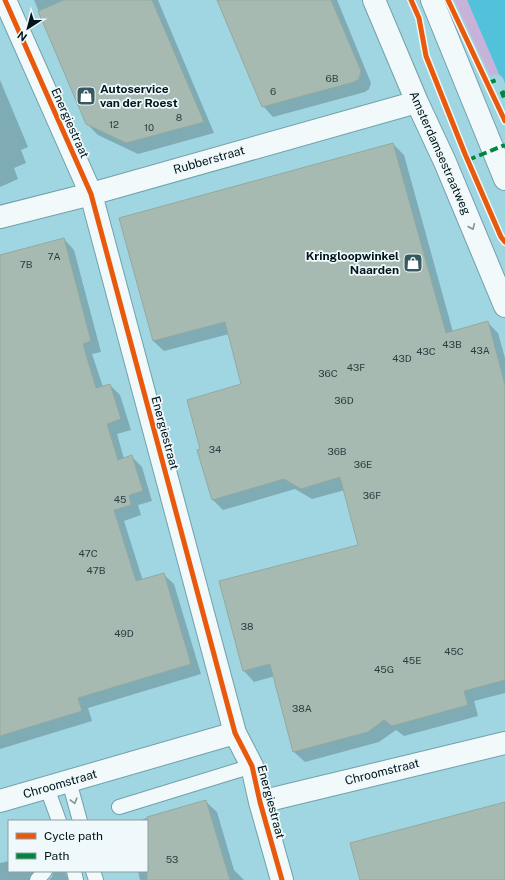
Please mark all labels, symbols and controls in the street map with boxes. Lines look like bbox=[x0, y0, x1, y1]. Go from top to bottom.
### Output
north arrow bbox=[8, 8, 48, 48]
text: N bbox=[15, 29, 29, 43]
house number: 6B bbox=[326, 72, 339, 84]
place label: Autoservice van der Roest bbox=[100, 82, 178, 110]
shop icon: Autoservice van der Roest bbox=[75, 85, 97, 107]
house number: 6 bbox=[270, 85, 276, 97]
street label: Energiestraat bbox=[48, 86, 92, 161]
street label: Amsterdamsestraatweg bbox=[406, 89, 474, 217]
house number: 8 bbox=[176, 111, 182, 123]
house number: 12 bbox=[109, 118, 119, 130]
house number: 10 bbox=[144, 121, 154, 133]
street label: Rubberstraat bbox=[172, 143, 247, 177]
one-way arrow bbox=[467, 223, 475, 231]
place label: Kringloopwinkel Naarden bbox=[306, 249, 399, 277]
house number: 7A bbox=[47, 250, 61, 262]
shop icon: Kringloopwinkel Naarden bbox=[402, 252, 424, 274]
house number: 7B bbox=[20, 258, 33, 270]
house number: 43B bbox=[442, 338, 462, 350]
house number: 43A bbox=[470, 344, 490, 356]
house number: 43C bbox=[416, 345, 436, 357]
house number: 43D bbox=[392, 352, 412, 364]
house number: 43F bbox=[347, 361, 365, 373]
house number: 36C bbox=[318, 367, 338, 379]
house number: 36D bbox=[334, 394, 354, 406]
street label: Energiestraat bbox=[148, 395, 182, 472]
house number: 34 bbox=[209, 443, 221, 455]
house number: 36B bbox=[327, 445, 347, 457]
house number: 36E bbox=[354, 458, 372, 470]
house number: 36F bbox=[363, 489, 381, 501]
house number: 45 bbox=[114, 493, 126, 505]
house number: 47C bbox=[78, 547, 98, 559]
house number: 47B bbox=[87, 564, 106, 576]
house number: 38 bbox=[241, 620, 253, 632]
house number: 49D bbox=[114, 627, 134, 639]
house number: 45C bbox=[444, 645, 464, 657]
house number: 45E bbox=[403, 654, 421, 666]
house number: 45G bbox=[374, 663, 394, 675]
house number: 38A bbox=[292, 702, 312, 714]
street label: Chroomstraat bbox=[343, 756, 421, 788]
street label: Energiestraat bbox=[254, 764, 288, 841]
street label: Chroomstraat bbox=[21, 767, 99, 801]
one-way arrow bbox=[70, 798, 78, 804]
legend bbox=[8, 820, 148, 872]
text: Cycle path bbox=[44, 829, 103, 843]
text: Path bbox=[44, 849, 70, 863]
house number: 53 bbox=[166, 853, 178, 865]

